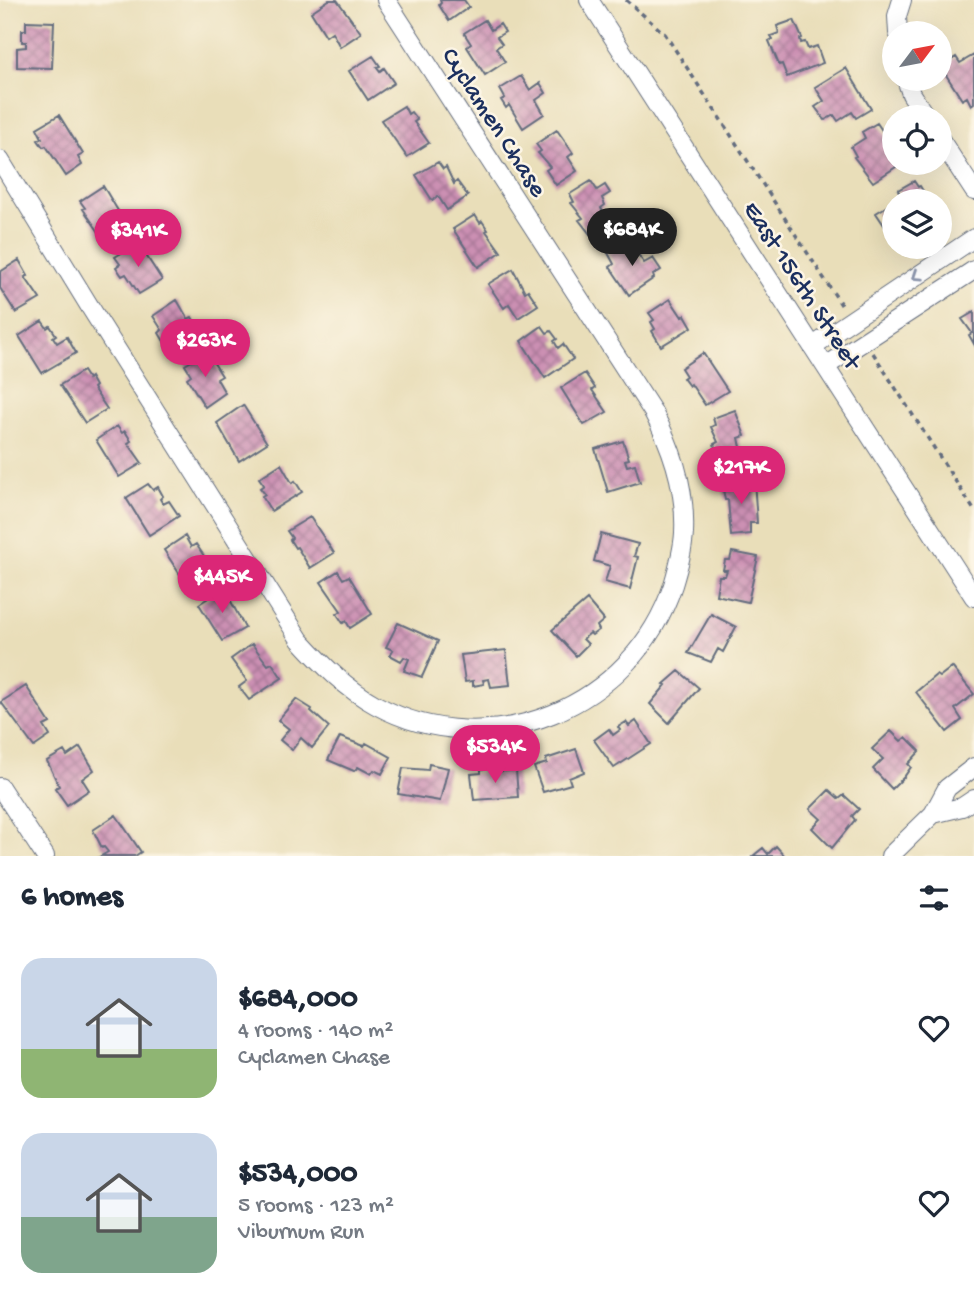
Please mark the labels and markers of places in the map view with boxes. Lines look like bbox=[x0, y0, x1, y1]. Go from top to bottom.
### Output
pin: $684K bbox=[583, 208, 681, 268]
pin: $341K bbox=[89, 210, 187, 269]
pin: $263K bbox=[156, 320, 254, 379]
pin: $217K bbox=[692, 447, 790, 506]
pin: $445K bbox=[173, 556, 271, 615]
pin: $534K bbox=[446, 726, 544, 785]

